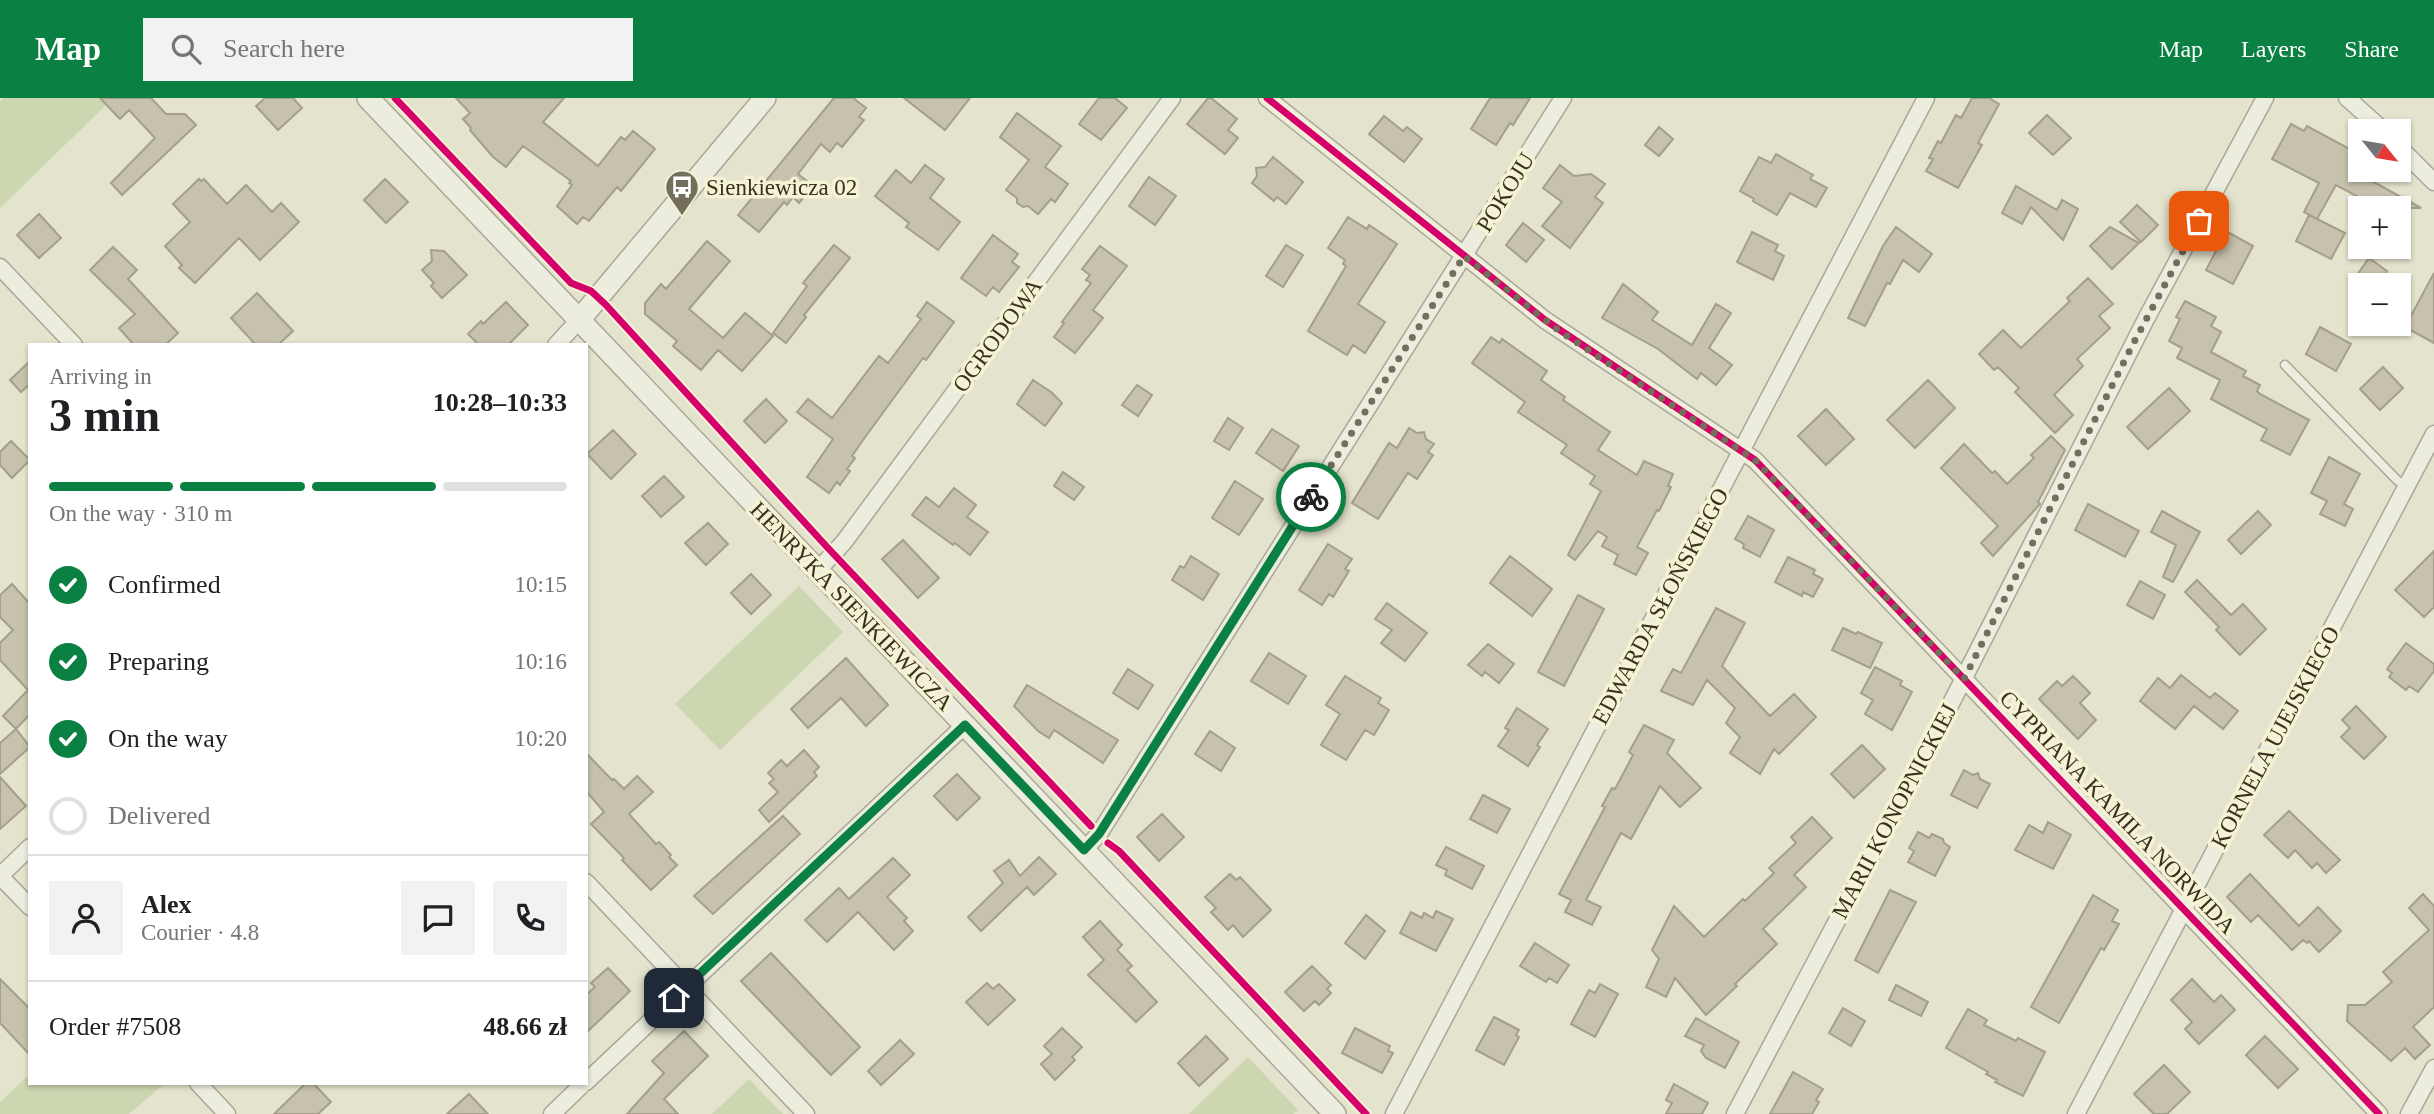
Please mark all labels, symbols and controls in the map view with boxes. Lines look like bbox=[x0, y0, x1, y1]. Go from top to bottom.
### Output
search box bbox=[143, 18, 633, 81]
icon: search bbox=[167, 30, 205, 68]
text: Map bbox=[35, 31, 101, 67]
text: Search here bbox=[223, 34, 345, 63]
text: Map bbox=[2159, 36, 2203, 62]
text: Layers bbox=[2241, 36, 2306, 62]
text: Share bbox=[2344, 36, 2399, 62]
north arrow bbox=[2348, 119, 2412, 182]
map controls bbox=[2348, 119, 2411, 336]
street label: POKOJU bbox=[1471, 148, 1540, 236]
bus stop icon: Sienkiewicza 02 bbox=[663, 168, 701, 217]
place label: Sienkiewicza 02 bbox=[706, 175, 857, 200]
pin bbox=[2169, 191, 2229, 251]
button: + bbox=[2348, 196, 2411, 259]
icon: bag bbox=[2180, 202, 2218, 240]
street label: OGRODOWA bbox=[948, 273, 1047, 397]
button: − bbox=[2348, 273, 2411, 336]
text: Arriving in bbox=[49, 364, 152, 389]
text: 10:28–10:33 bbox=[433, 388, 567, 417]
text: 3 min bbox=[49, 390, 160, 441]
courier bbox=[1276, 462, 1346, 532]
icon: bike bbox=[1292, 478, 1330, 516]
street label: EDWARDA SŁOŃSKIEGO bbox=[1587, 484, 1733, 729]
street label: HENRYKA SIENKIEWICZA bbox=[745, 497, 958, 716]
text: On the way · 310 m bbox=[49, 501, 232, 526]
icon: check bbox=[49, 566, 87, 604]
text: Confirmed bbox=[108, 570, 221, 599]
text: 10:15 bbox=[515, 572, 567, 597]
street label: KORNELA UJEJSKIEGO bbox=[2206, 622, 2345, 852]
icon: check bbox=[49, 643, 87, 681]
text: Preparing bbox=[108, 647, 209, 676]
text: 10:16 bbox=[515, 649, 567, 674]
street label: CYPRIANA KAMILA NORWIDA bbox=[1995, 686, 2241, 939]
street label: MARII KONOPNICKIEJ bbox=[1827, 700, 1962, 923]
icon: check bbox=[49, 720, 87, 758]
text: On the way bbox=[108, 724, 228, 753]
text: 10:20 bbox=[515, 726, 567, 751]
text: Delivered bbox=[108, 801, 211, 830]
button: person bbox=[49, 881, 123, 955]
button: chat bbox=[401, 881, 475, 955]
button: phone bbox=[493, 881, 567, 955]
text: Alex bbox=[141, 890, 192, 919]
text: Courier · 4.8 bbox=[141, 920, 259, 945]
pin bbox=[644, 968, 704, 1028]
icon: home bbox=[655, 979, 693, 1017]
text: Order #7508 bbox=[49, 1012, 181, 1041]
text: 48.66 zł bbox=[483, 1012, 567, 1041]

